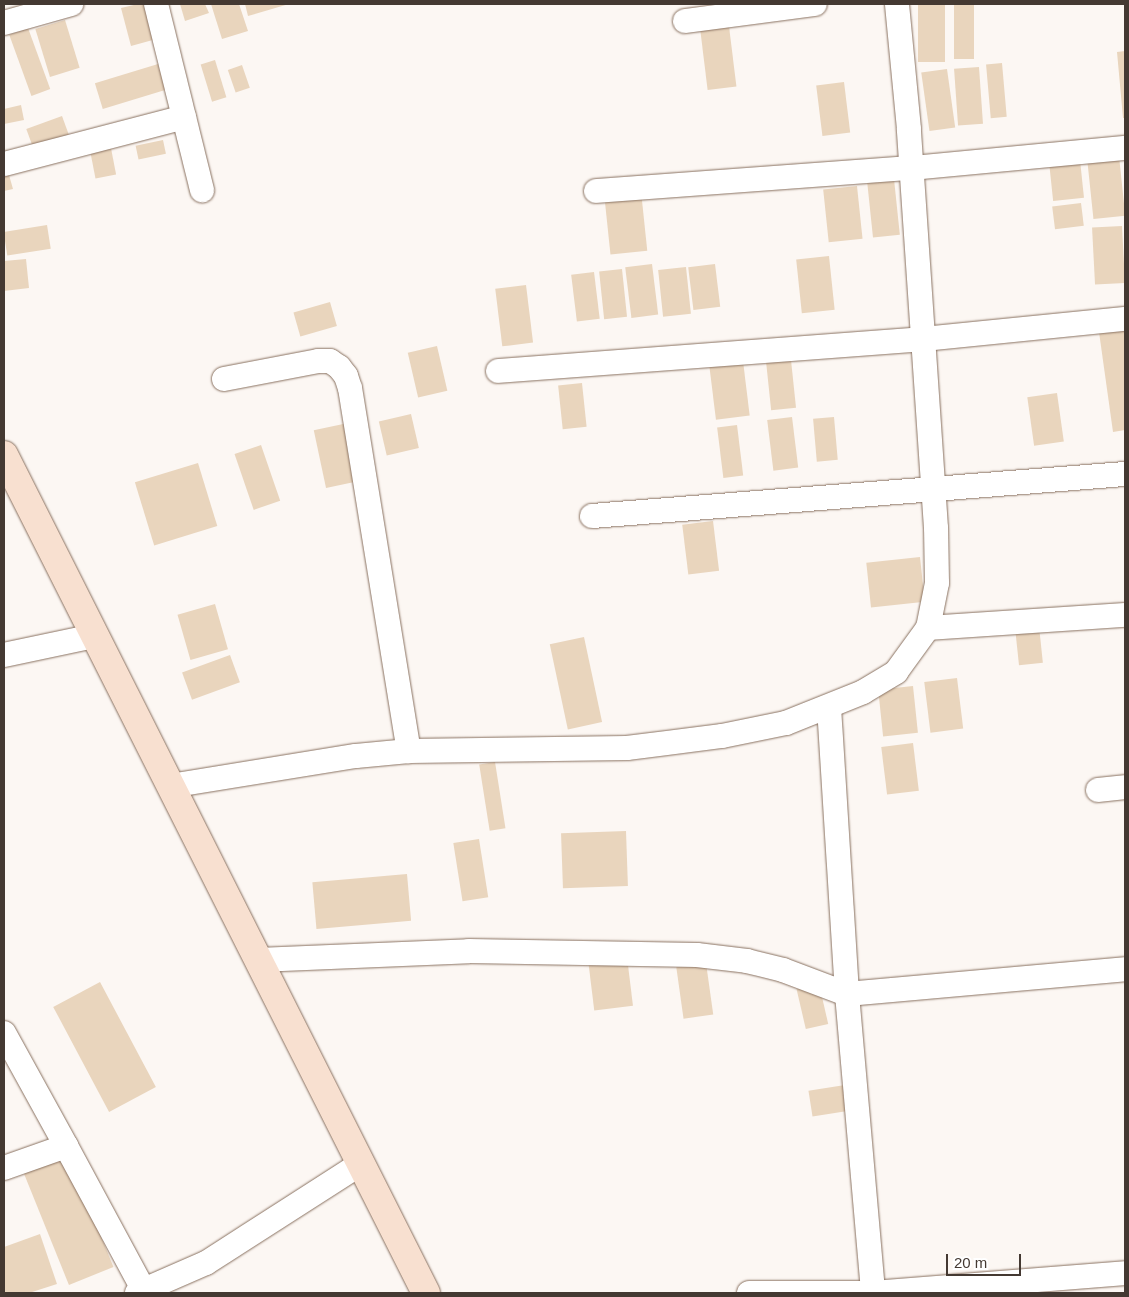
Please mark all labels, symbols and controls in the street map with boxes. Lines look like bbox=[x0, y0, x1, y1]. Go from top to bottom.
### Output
scale bar bbox=[949, 1244, 1024, 1276]
text: 20 m bbox=[954, 1254, 987, 1271]

